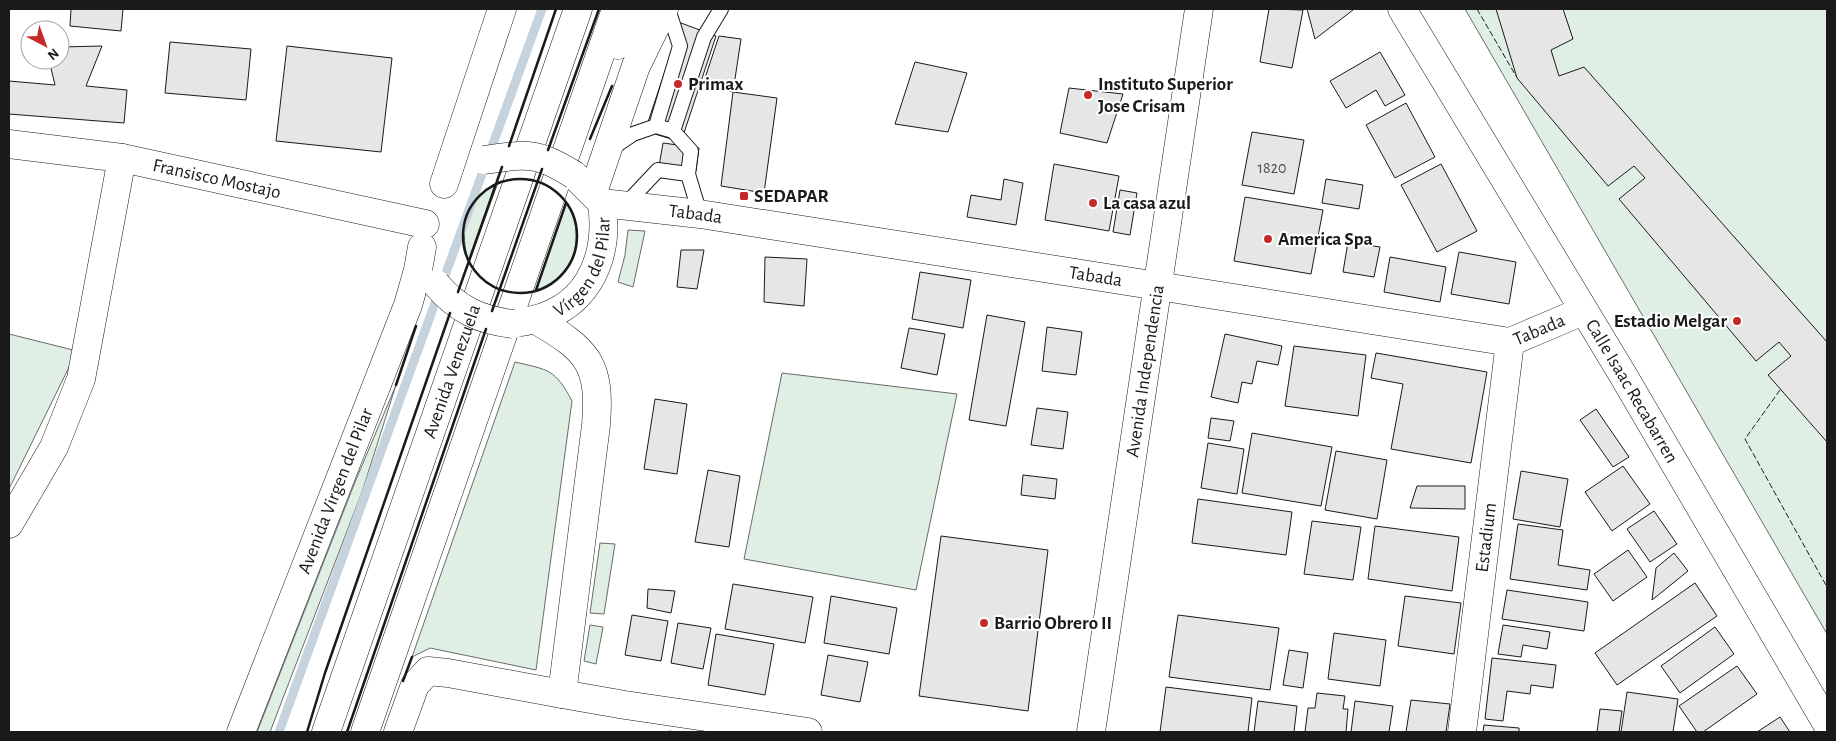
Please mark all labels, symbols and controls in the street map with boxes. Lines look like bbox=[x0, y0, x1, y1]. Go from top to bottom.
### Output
north arrow bbox=[20, 20, 70, 70]
text: N bbox=[45, 46, 61, 63]
place label: Primax bbox=[688, 75, 743, 94]
place label: Instituto Superior Jose Crisam bbox=[1098, 75, 1233, 116]
marker: Primax bbox=[672, 78, 684, 90]
marker: Instituto Superior Jose Crisam bbox=[1082, 89, 1094, 101]
street label: Fransisco Mostajo bbox=[151, 155, 283, 202]
house number: 1820 bbox=[1258, 160, 1286, 176]
place label: SEDAPAR bbox=[754, 187, 829, 206]
marker: SEDAPAR bbox=[738, 190, 750, 202]
place label: La casa azul bbox=[1103, 194, 1191, 213]
marker: La casa azul bbox=[1087, 197, 1099, 209]
street label: Tabada bbox=[668, 201, 724, 227]
street label: Vírgen del Pilar bbox=[550, 217, 613, 320]
place label: America Spa bbox=[1278, 230, 1373, 249]
marker: America Spa bbox=[1262, 233, 1274, 245]
street label: Tabada bbox=[1067, 263, 1124, 290]
street label: Avenida Independencia bbox=[1123, 283, 1167, 458]
street label: Avenida Venezuela bbox=[420, 302, 484, 441]
street label: Tabada bbox=[1510, 310, 1568, 349]
place label: Estadio Melgar bbox=[1614, 312, 1727, 331]
marker: Estadio Melgar bbox=[1731, 315, 1743, 327]
street label: Calle Isaac Recabarren bbox=[1582, 316, 1682, 466]
street label: Avenida Virgen del Pilar bbox=[294, 405, 376, 576]
street label: Estadium bbox=[1472, 501, 1500, 573]
place label: Barrio Obrero II bbox=[994, 614, 1112, 633]
marker: Barrio Obrero II bbox=[978, 617, 990, 629]

